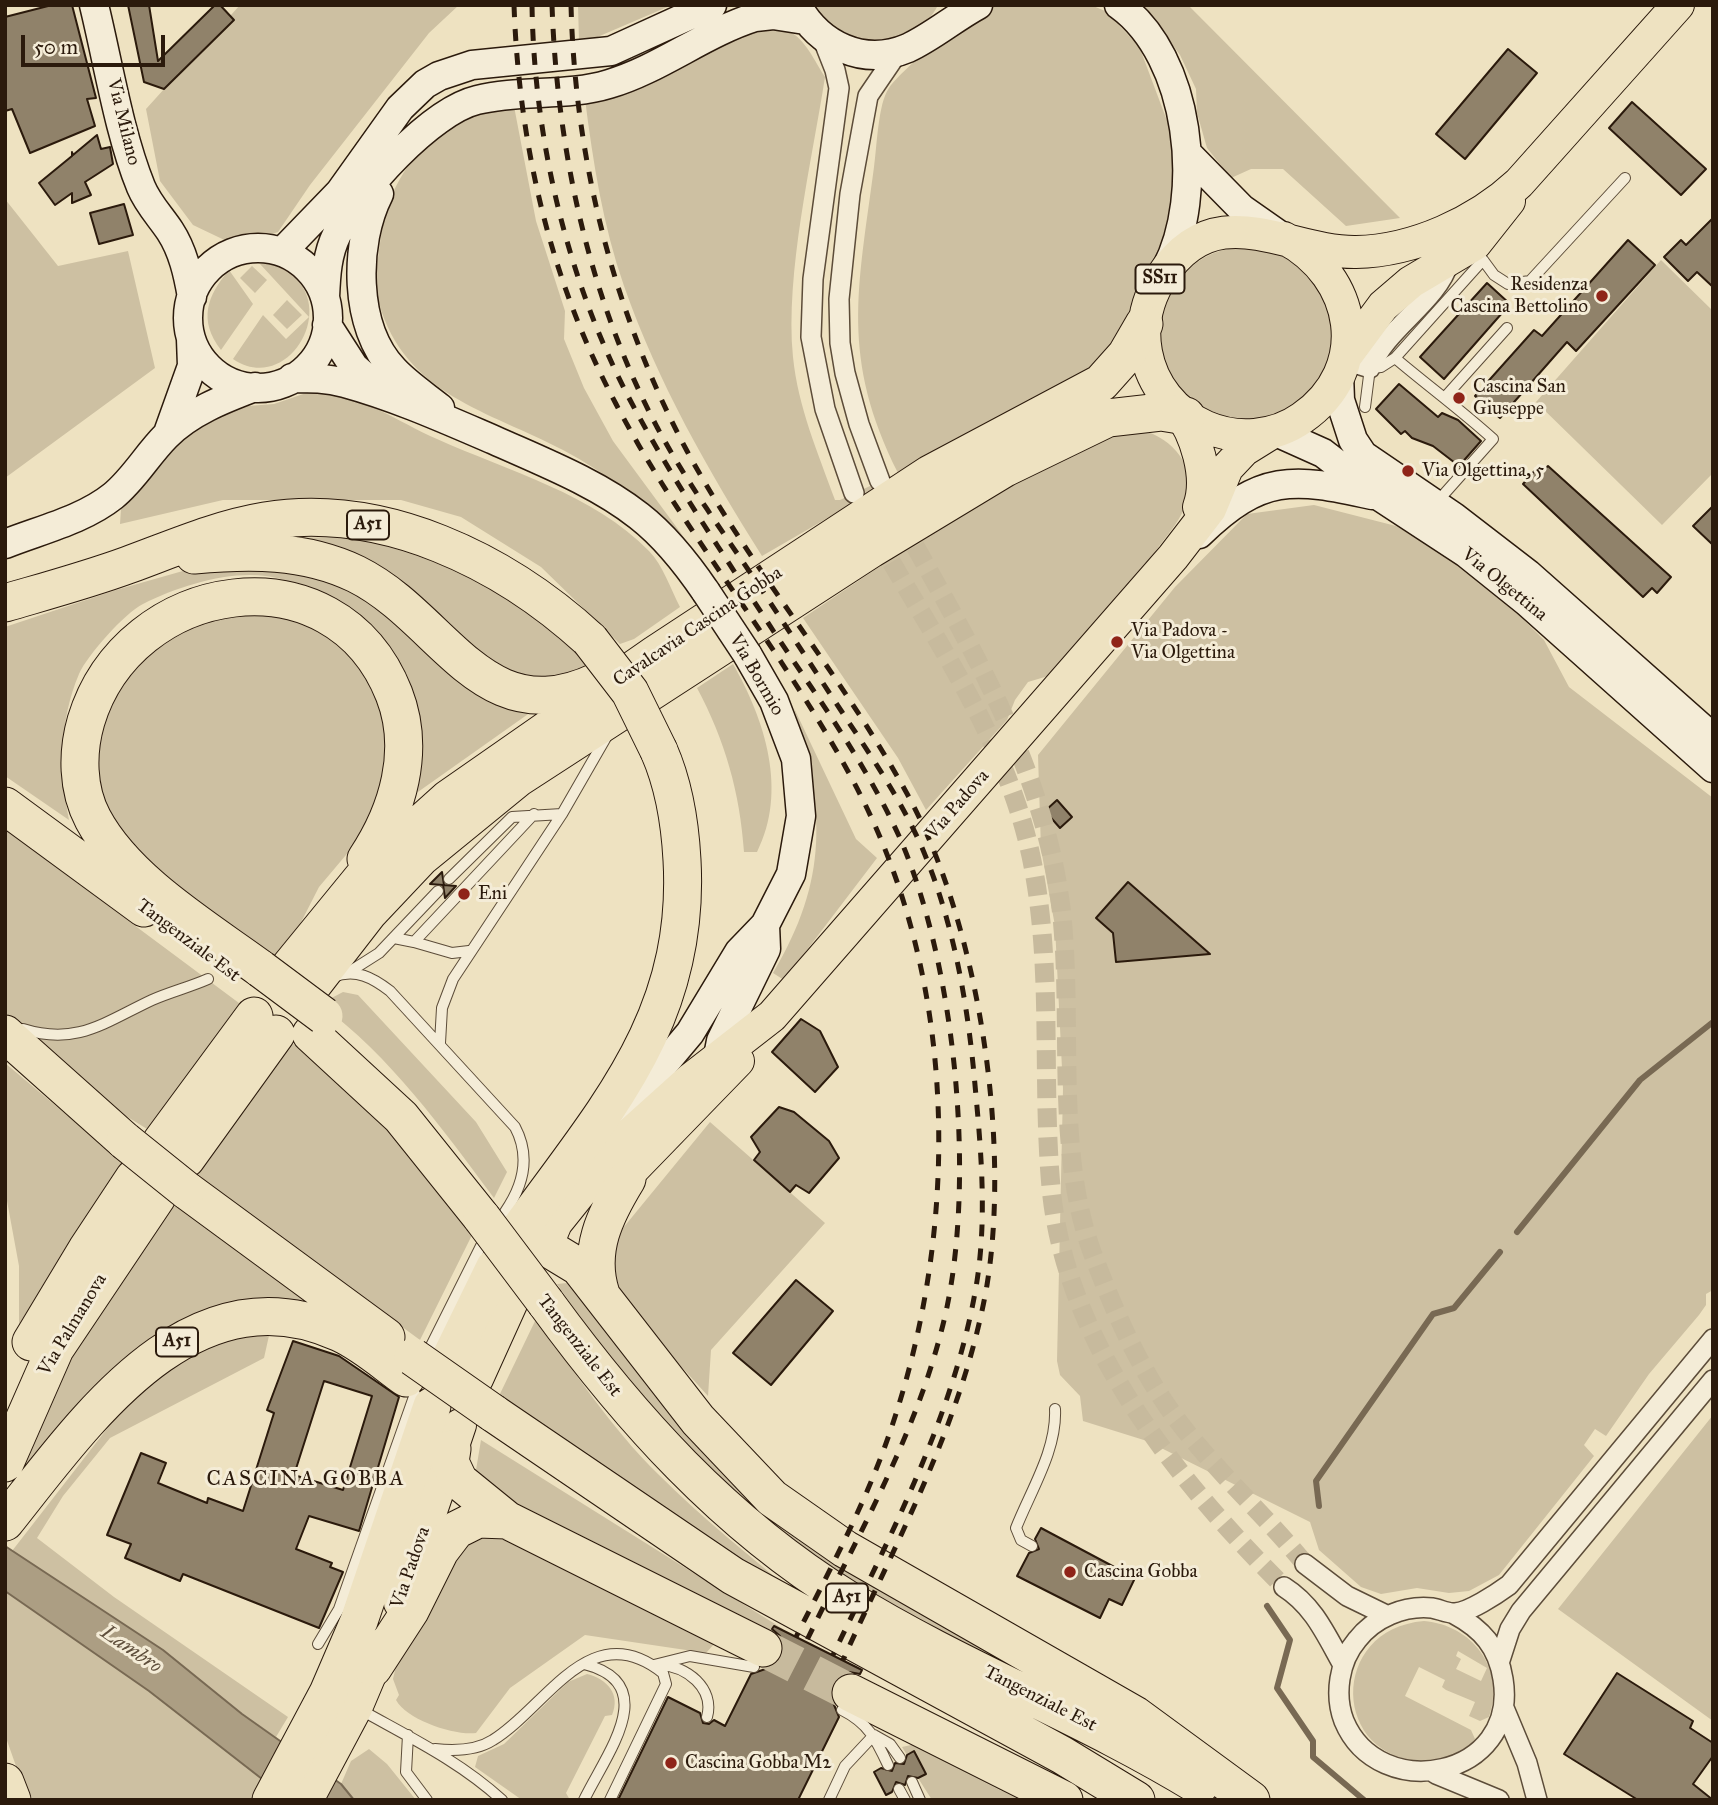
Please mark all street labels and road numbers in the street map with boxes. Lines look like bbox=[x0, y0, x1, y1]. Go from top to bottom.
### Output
street label: Via Milano bbox=[101, 76, 145, 168]
road number: SS11 bbox=[1136, 264, 1184, 293]
road number: A51 bbox=[347, 510, 389, 540]
street label: Via Olgettina bbox=[1456, 543, 1552, 627]
street label: Cavalcavia Cascina Gobba bbox=[609, 562, 787, 692]
street label: Via Bormio bbox=[723, 630, 789, 720]
street label: Via Padova bbox=[921, 765, 995, 845]
street label: Tangenziale Est bbox=[132, 895, 244, 987]
street label: Via Palmanova bbox=[34, 1270, 112, 1380]
street label: Tangenziale Est bbox=[532, 1290, 626, 1402]
road number: A51 bbox=[156, 1328, 198, 1357]
street label: Via Padova bbox=[386, 1524, 436, 1612]
road number: A51 bbox=[826, 1583, 868, 1612]
street label: Tangenziale Est bbox=[980, 1661, 1100, 1737]

